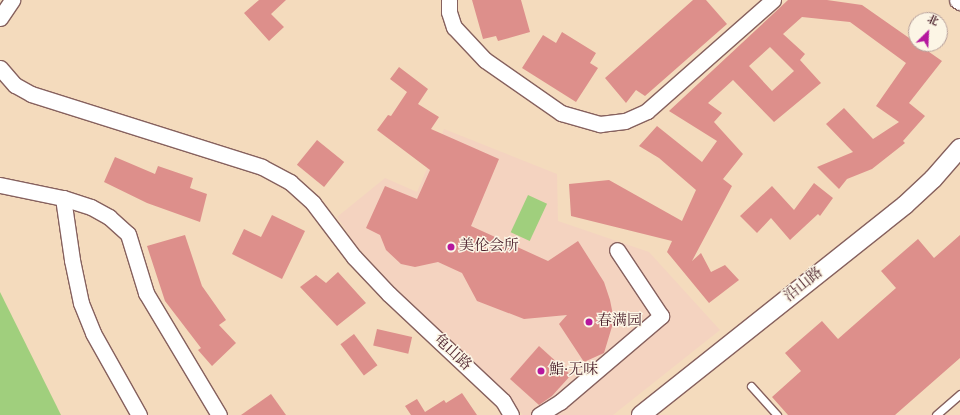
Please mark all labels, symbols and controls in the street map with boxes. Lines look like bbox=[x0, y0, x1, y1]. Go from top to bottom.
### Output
north arrow bbox=[908, 12, 948, 52]
text: 北 bbox=[925, 14, 940, 29]
place label: 美伦会所 bbox=[459, 238, 519, 256]
marker: 美伦会所 bbox=[446, 242, 456, 252]
street label: 沿山路 bbox=[781, 264, 827, 306]
place label: 春满园 bbox=[597, 313, 642, 331]
marker: 春满园 bbox=[584, 317, 594, 327]
street label: 龟山路 bbox=[429, 331, 475, 375]
place label: 鮨·无味 bbox=[549, 362, 598, 380]
marker: 鮨·无味 bbox=[536, 366, 546, 376]

